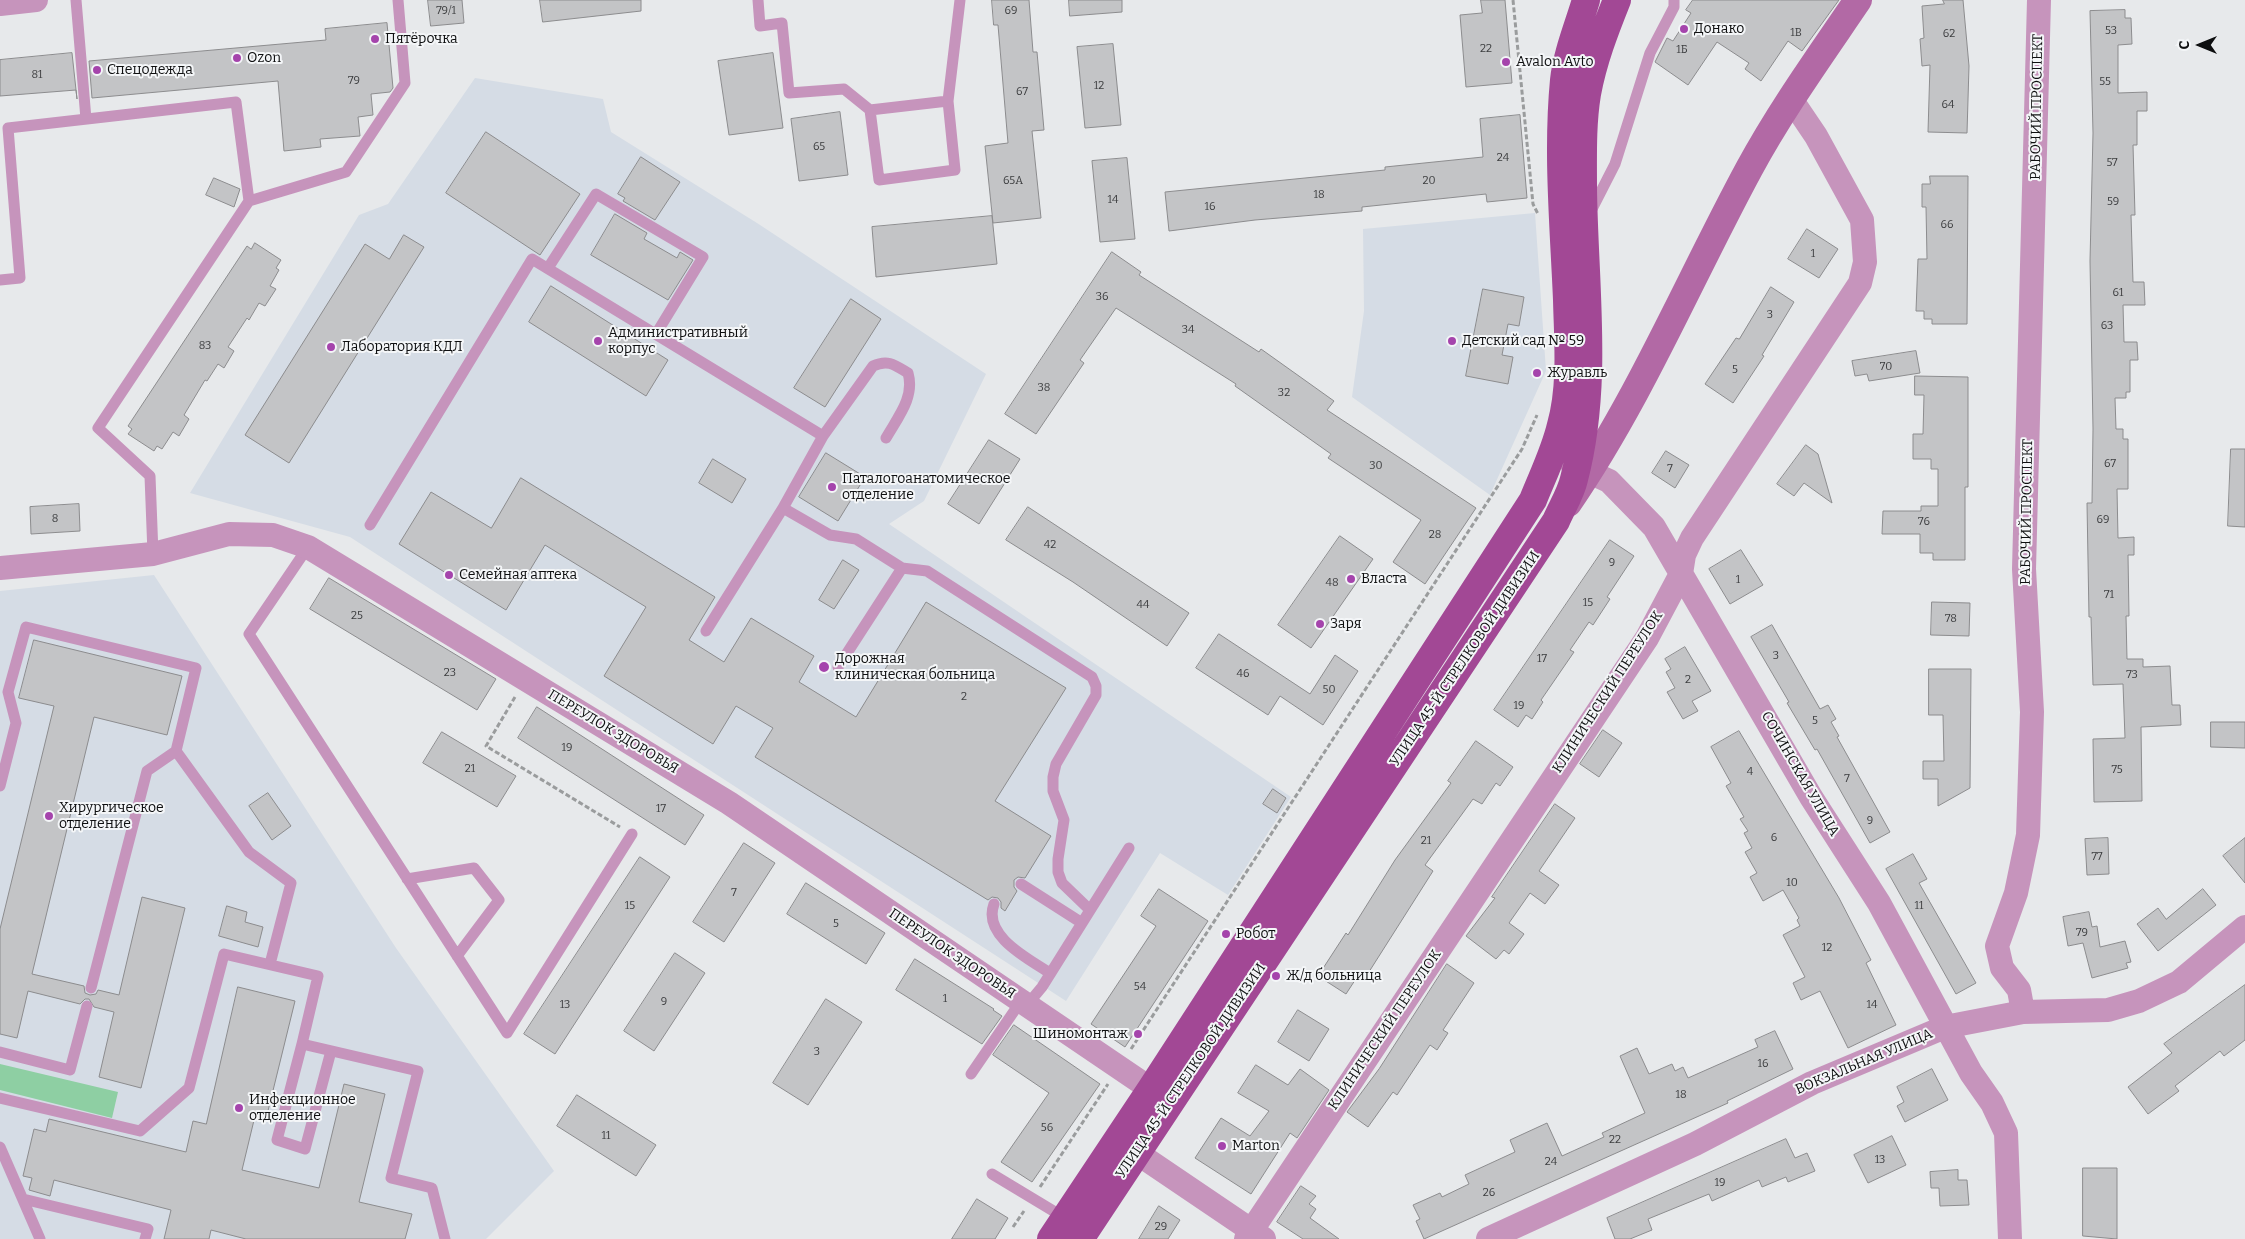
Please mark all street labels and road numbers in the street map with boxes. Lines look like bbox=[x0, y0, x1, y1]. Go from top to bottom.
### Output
street label: РАБОЧИЙ ПРОСПЕКТ bbox=[2027, 34, 2047, 180]
street label: РАБОЧИЙ ПРОСПЕКТ bbox=[2017, 439, 2037, 585]
street label: УЛИЦА 45-Й СТРЕЛКОВОЙ ДИВИЗИИ bbox=[1387, 548, 1543, 770]
street label: КЛИНИЧЕСКИЙ ПЕРЕУЛОК bbox=[1549, 608, 1667, 776]
street label: ПЕРЕУЛОК ЗДОРОВЬЯ bbox=[545, 686, 681, 778]
street label: СОЧИНСКАЯ УЛИЦА bbox=[1757, 709, 1843, 839]
street label: ПЕРЕУЛОК ЗДОРОВЬЯ bbox=[885, 905, 1019, 1003]
street label: КЛИНИЧЕСКИЙ ПЕРЕУЛОК bbox=[1325, 947, 1445, 1113]
street label: УЛИЦА 45-Й СТРЕЛКОВОЙ ДИВИЗИИ bbox=[1113, 960, 1269, 1182]
street label: ВОКЗАЛЬНАЯ УЛИЦА bbox=[1793, 1026, 1935, 1098]

